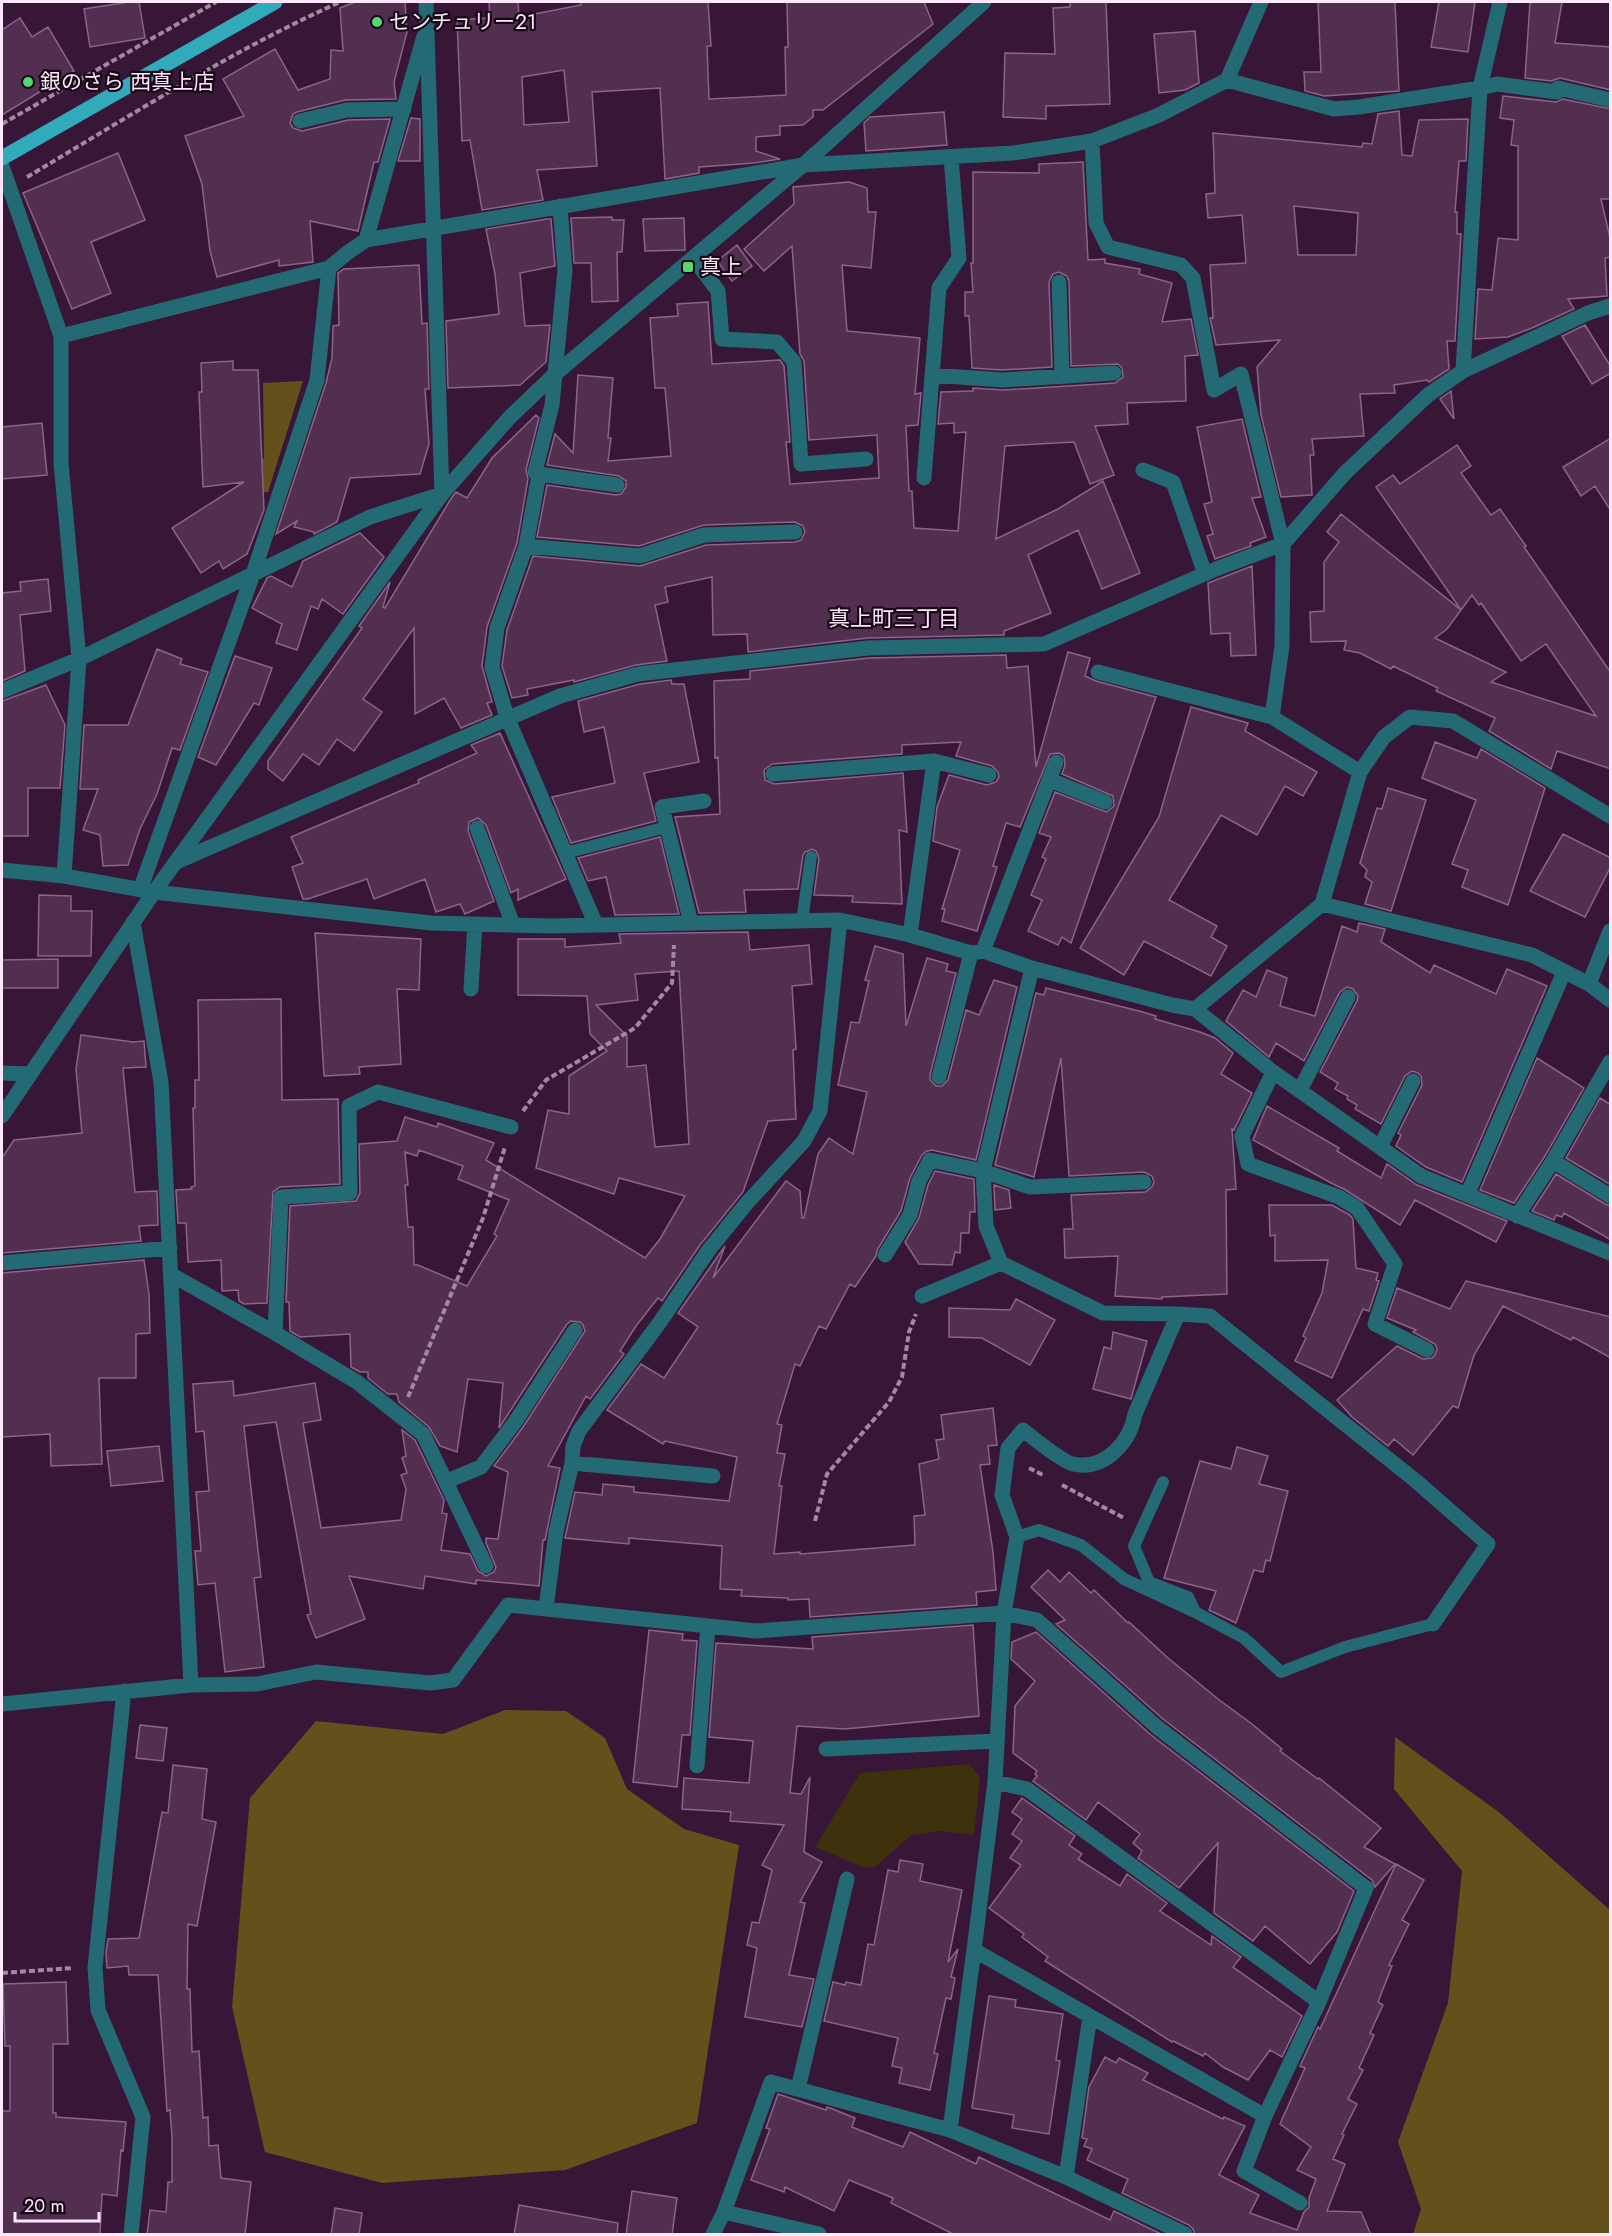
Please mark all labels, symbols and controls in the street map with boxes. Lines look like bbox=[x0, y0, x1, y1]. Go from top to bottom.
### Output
place label: センチュリー21 bbox=[389, 7, 536, 37]
marker: センチュリー21 bbox=[370, 15, 384, 29]
place label: 銀のさら 西真上店 bbox=[40, 67, 214, 97]
marker: 銀のさら 西真上店 bbox=[21, 75, 35, 89]
place label: 真上 bbox=[700, 252, 742, 282]
marker: 真上 bbox=[681, 260, 695, 274]
district label: 真上町三丁目 bbox=[828, 602, 960, 634]
scale bar bbox=[15, 2185, 99, 2223]
text: 20 m bbox=[24, 2193, 64, 2219]

